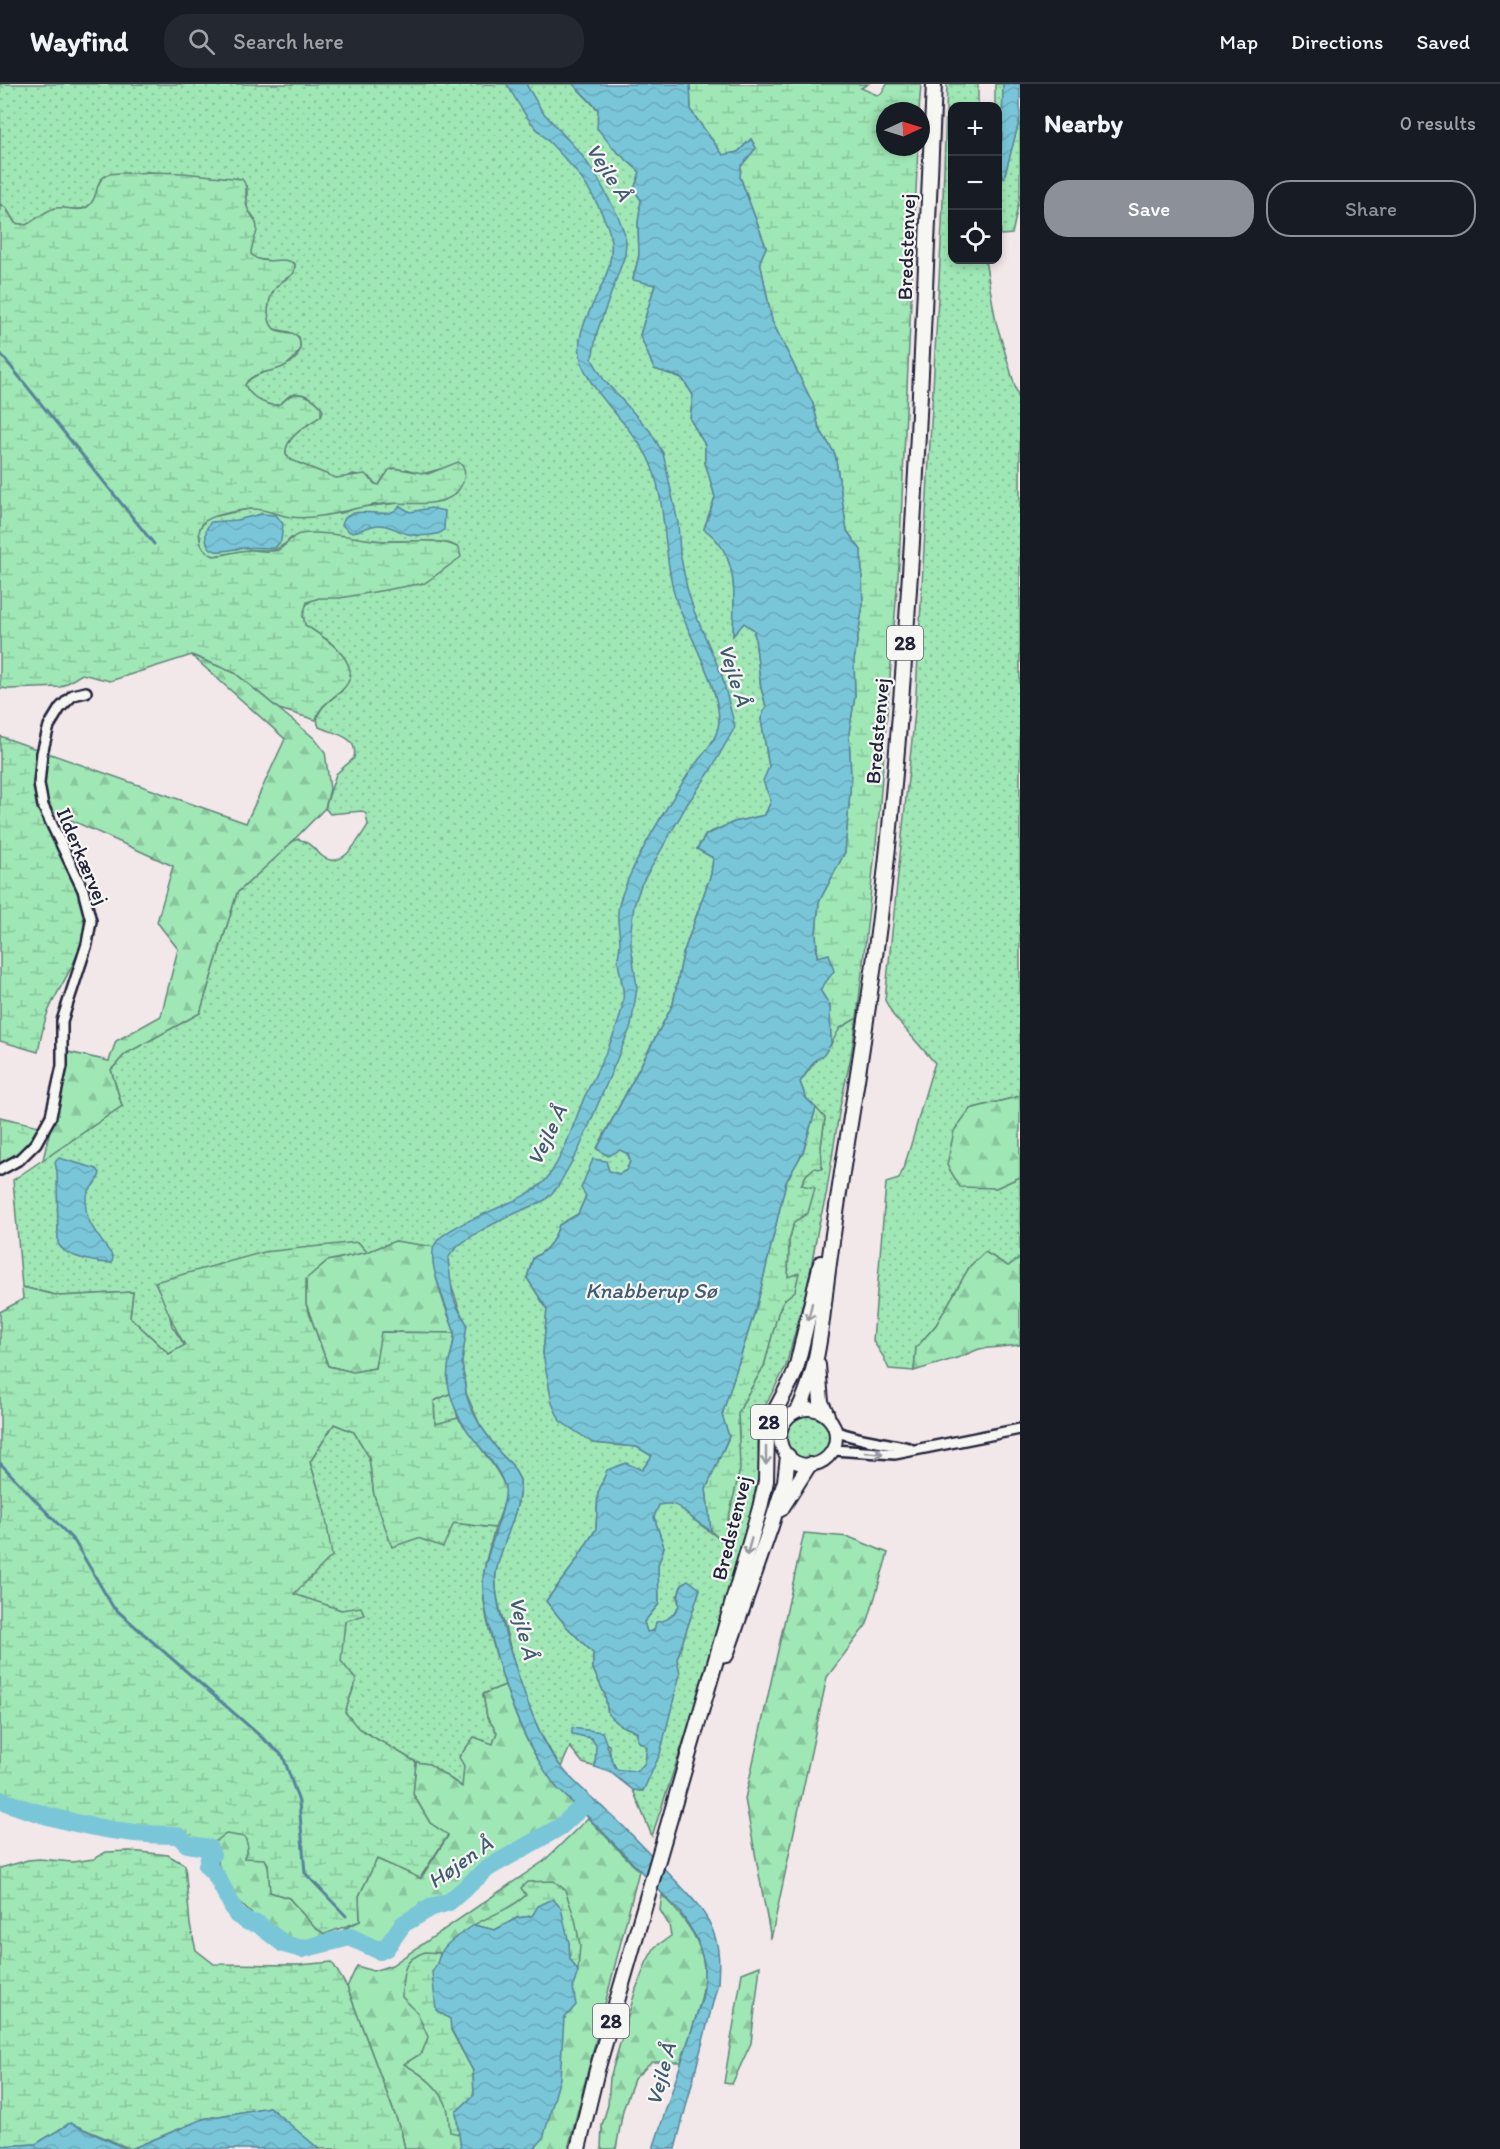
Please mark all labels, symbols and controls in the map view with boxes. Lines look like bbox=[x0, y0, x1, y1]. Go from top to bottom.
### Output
search box bbox=[164, 14, 584, 68]
text: Wayfind bbox=[30, 24, 128, 58]
icon: search bbox=[185, 25, 218, 58]
text: Search here bbox=[233, 28, 344, 55]
text: Map bbox=[1220, 29, 1258, 54]
text: Directions bbox=[1291, 29, 1383, 54]
text: Saved bbox=[1416, 29, 1470, 54]
north arrow bbox=[876, 102, 930, 156]
map controls bbox=[948, 102, 1002, 264]
button: + bbox=[948, 102, 1002, 156]
text: Nearby bbox=[1044, 107, 1123, 139]
text: 0 results bbox=[1400, 111, 1476, 135]
water label: Vejle Å bbox=[580, 138, 638, 207]
button: − bbox=[948, 156, 1002, 210]
button: Save bbox=[1044, 180, 1254, 237]
button: Share bbox=[1266, 180, 1476, 237]
street label: Bredstenvej bbox=[892, 193, 920, 301]
button: locate bbox=[948, 210, 1002, 264]
road number: 28 bbox=[887, 626, 923, 660]
water label: Vejle Å bbox=[713, 641, 757, 710]
street label: Bredstenvej bbox=[860, 677, 894, 785]
street label: Ilderkærvej bbox=[51, 804, 115, 908]
water label: Vejle Å bbox=[521, 1100, 573, 1170]
water label: Knabberup Sø bbox=[585, 1277, 719, 1304]
one-way arrow bbox=[804, 1302, 815, 1322]
road number: 28 bbox=[751, 1405, 787, 1439]
one-way arrow bbox=[761, 1446, 772, 1466]
one-way arrow bbox=[863, 1448, 883, 1459]
street label: Bredstenvej bbox=[706, 1473, 756, 1583]
one-way arrow bbox=[743, 1537, 754, 1556]
water label: Vejle Å bbox=[504, 1594, 545, 1663]
water label: Højen Å bbox=[422, 1829, 498, 1894]
road number: 28 bbox=[593, 2004, 629, 2038]
water label: Vejle Å bbox=[640, 2039, 683, 2108]

